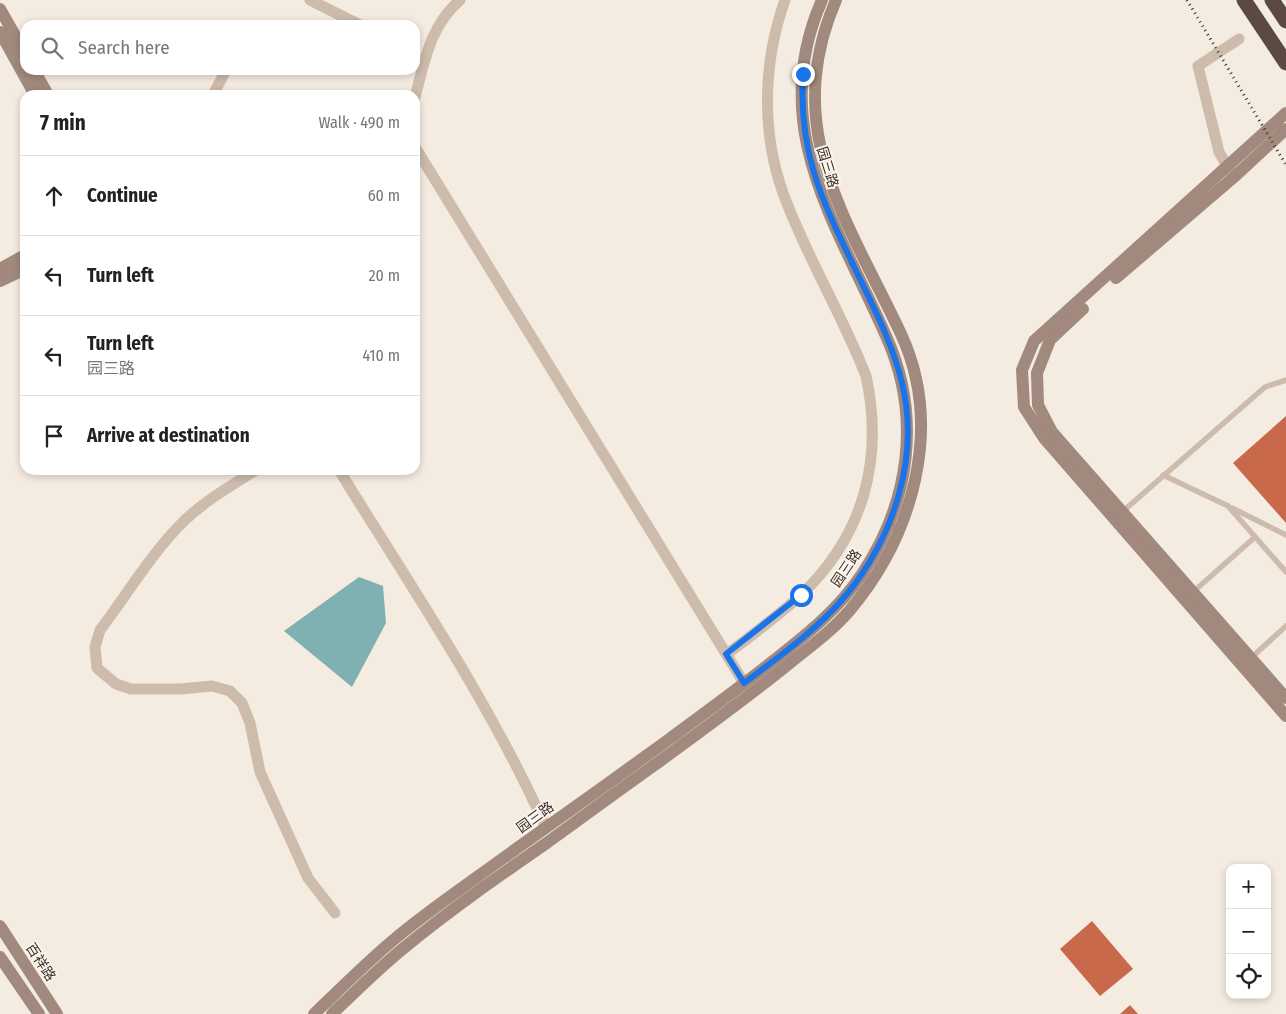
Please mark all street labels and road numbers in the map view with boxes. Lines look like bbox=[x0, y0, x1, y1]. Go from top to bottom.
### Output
street label: 园三路 bbox=[813, 145, 842, 190]
street label: 园三路 bbox=[828, 546, 865, 590]
street label: 园三路 bbox=[513, 798, 557, 837]
street label: 百祥路 bbox=[22, 940, 59, 985]

